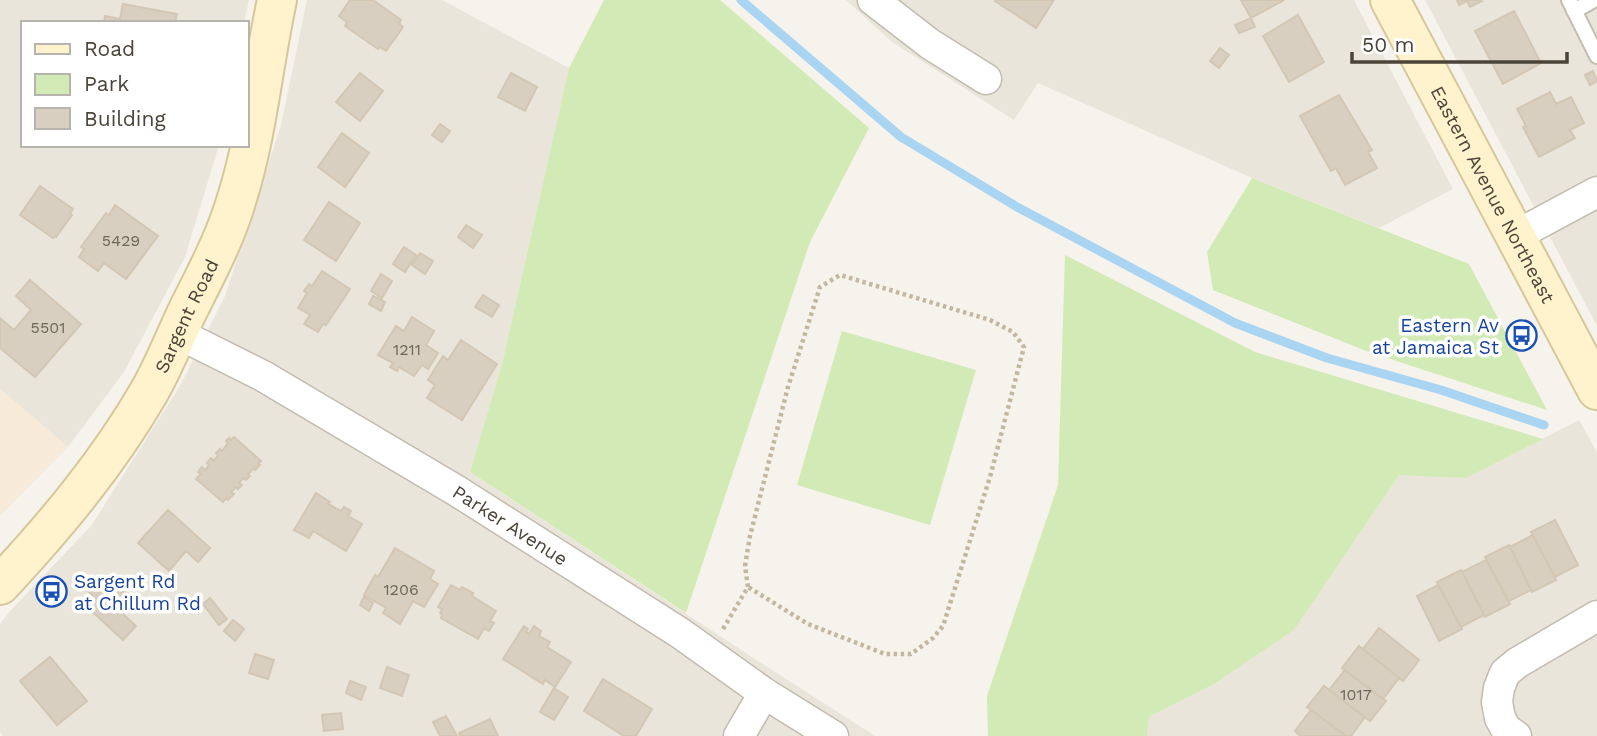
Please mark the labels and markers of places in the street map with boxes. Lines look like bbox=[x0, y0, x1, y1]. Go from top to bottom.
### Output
place label: Eastern Av at Jamaica St bbox=[1372, 314, 1499, 359]
bus stop icon: Eastern Av at Jamaica St bbox=[1505, 319, 1539, 353]
place label: Sargent Rd at Chillum Rd bbox=[74, 570, 201, 615]
bus stop icon: Sargent Rd at Chillum Rd bbox=[34, 575, 68, 609]

